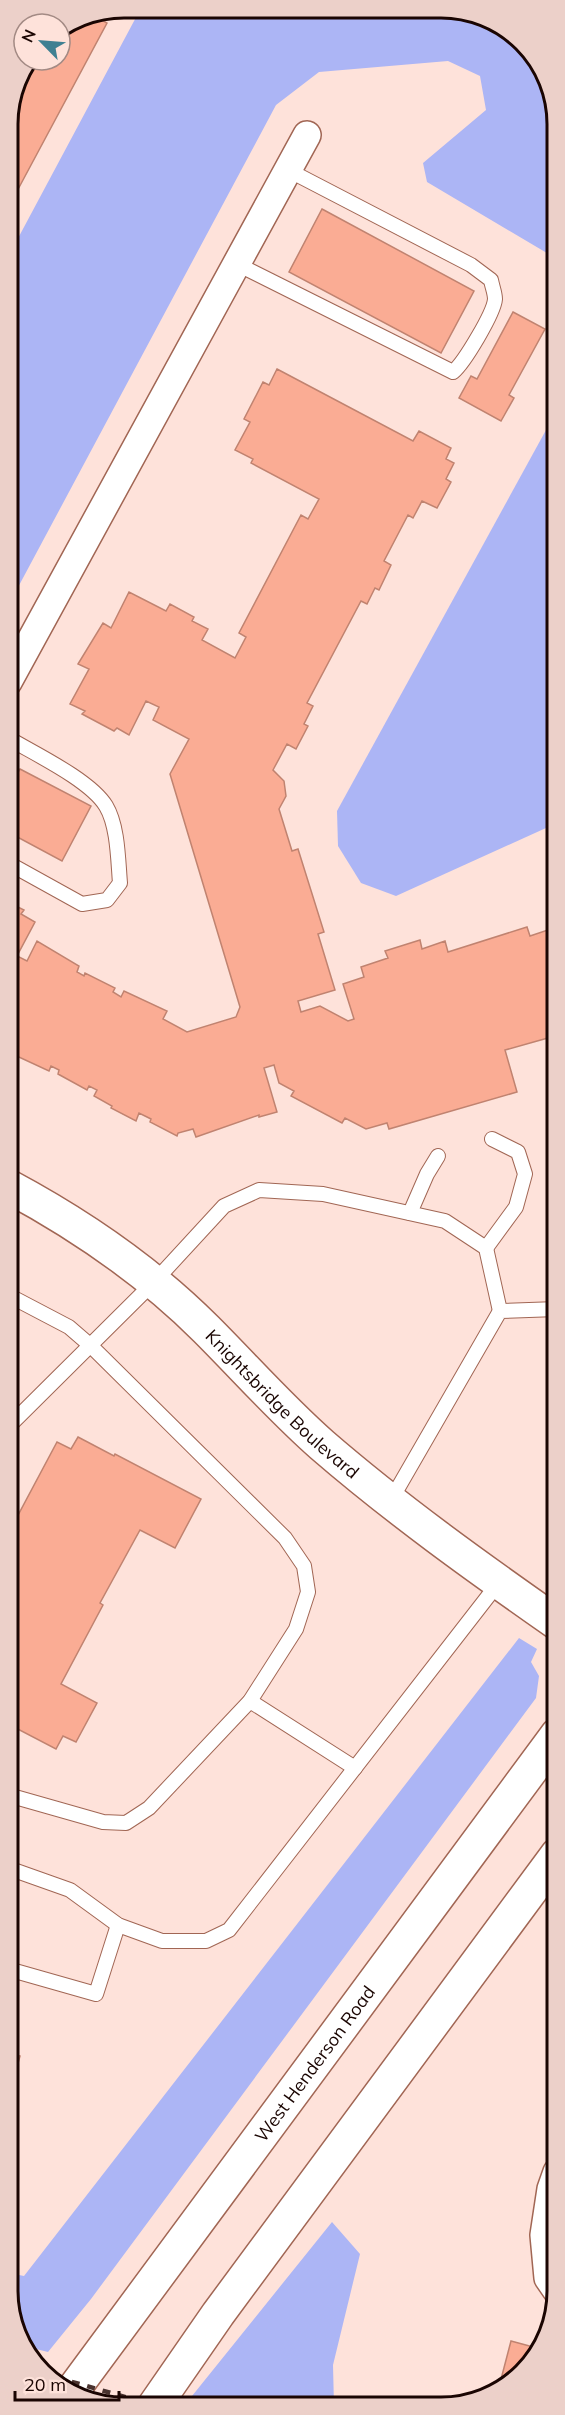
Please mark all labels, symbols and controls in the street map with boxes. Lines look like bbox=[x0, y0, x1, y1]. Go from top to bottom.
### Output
north arrow bbox=[12, 12, 72, 72]
text: N bbox=[17, 26, 40, 45]
street label: Knightsbridge Boulevard bbox=[201, 1324, 364, 1483]
street label: West Henderson Road bbox=[249, 1981, 380, 2146]
scale bar bbox=[15, 2364, 118, 2402]
text: 20 m bbox=[24, 2373, 66, 2396]

